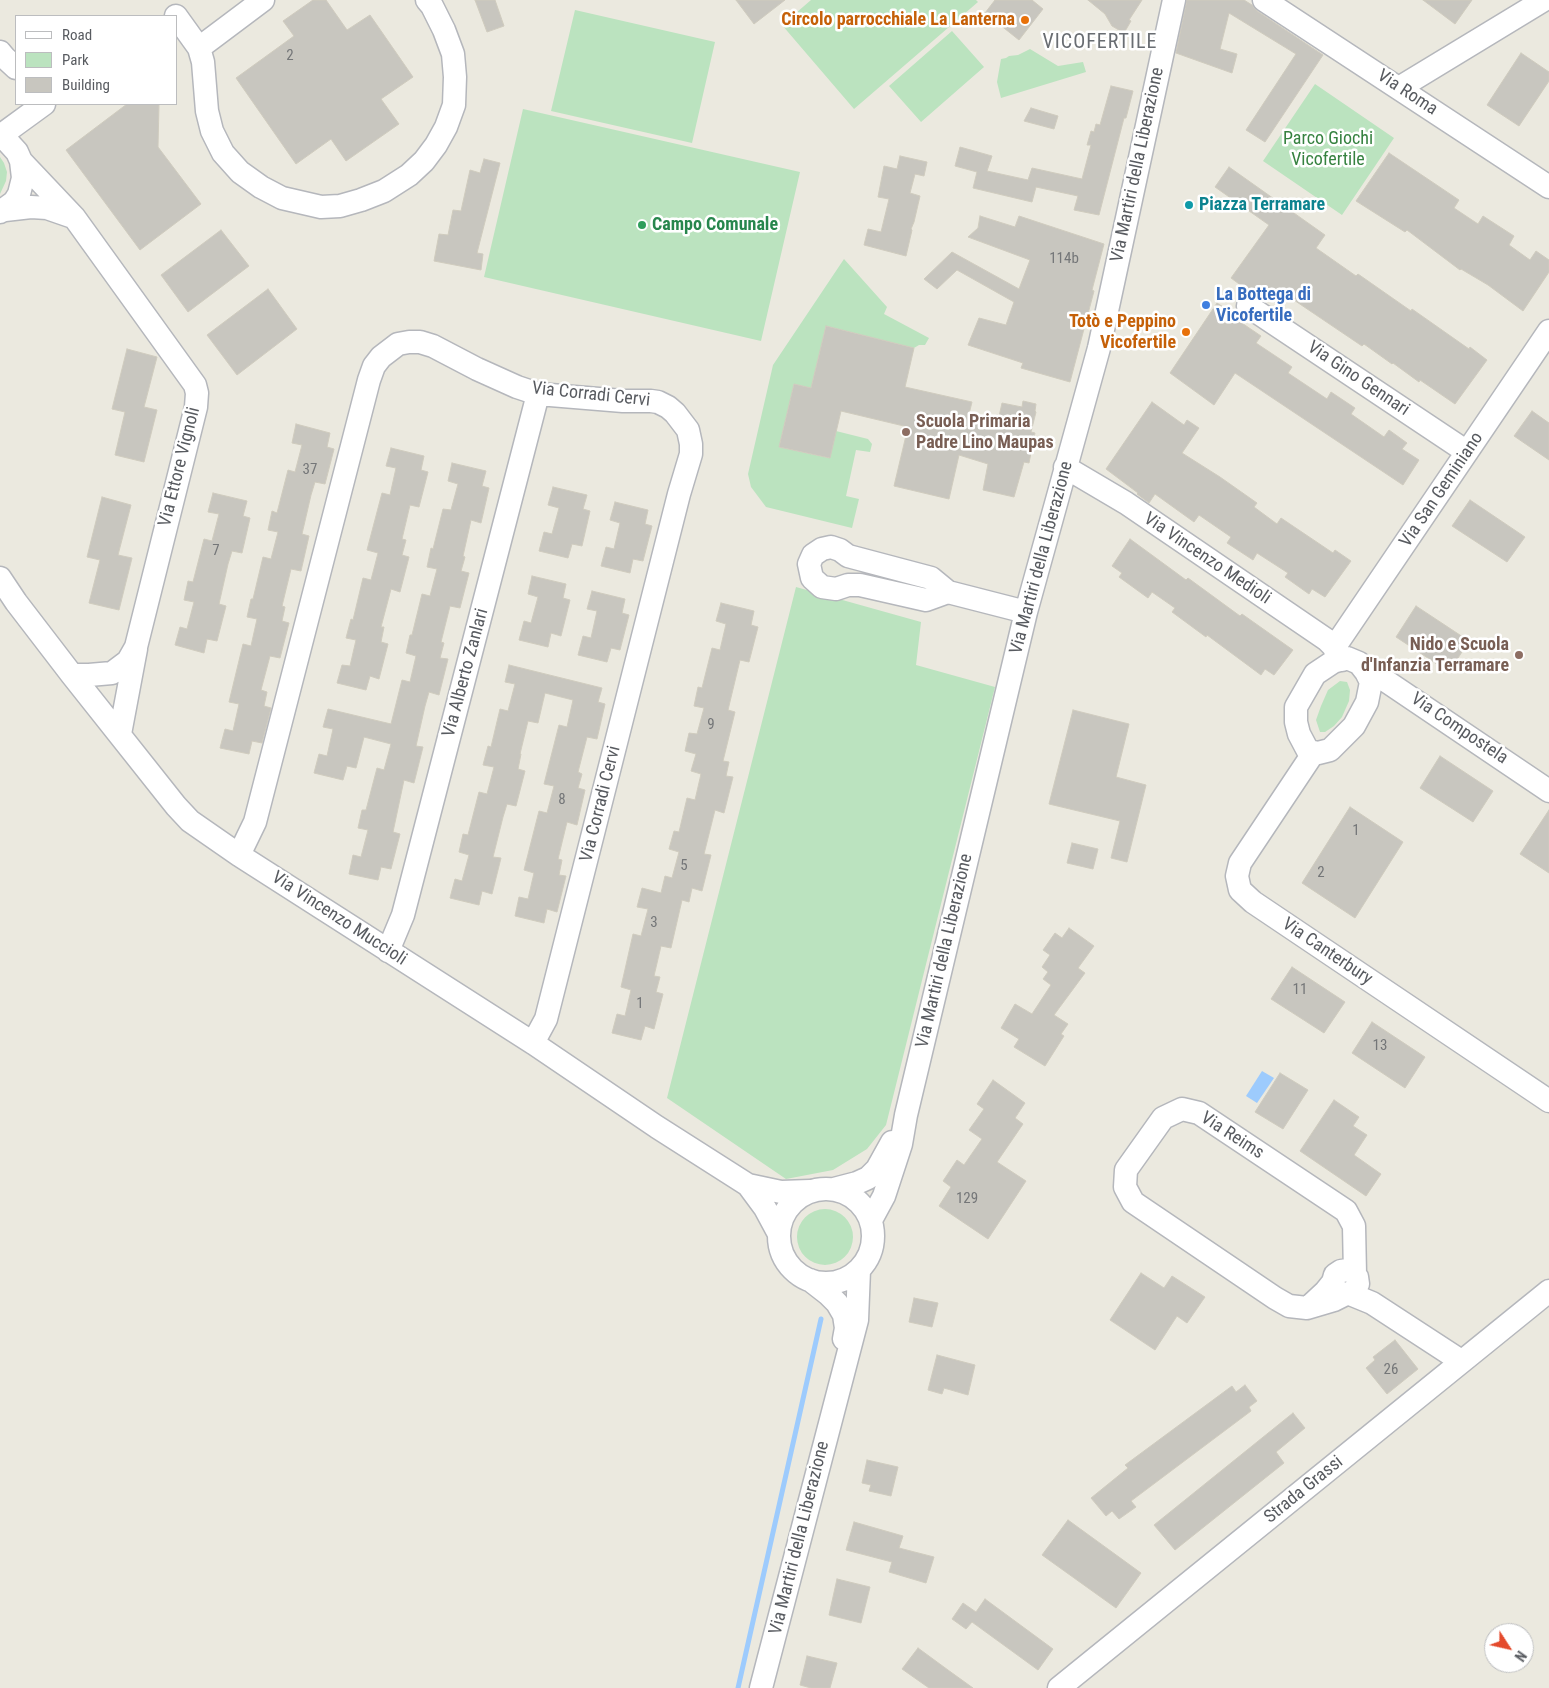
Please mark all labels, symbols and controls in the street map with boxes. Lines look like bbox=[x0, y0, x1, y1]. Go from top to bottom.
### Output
place label: Circolo parrocchiale La Lanterna bbox=[781, 9, 1015, 31]
marker: Circolo parrocchiale La Lanterna bbox=[1019, 14, 1031, 26]
legend bbox=[15, 15, 178, 105]
text: Road bbox=[62, 26, 92, 44]
district label: VICOFERTILE bbox=[1041, 31, 1159, 55]
house number: 2 bbox=[286, 47, 294, 65]
text: Park bbox=[62, 51, 89, 69]
street label: Via Roma bbox=[1373, 65, 1441, 121]
street label: Via Martiri della Liberazione bbox=[1107, 66, 1169, 264]
text: Building bbox=[62, 76, 110, 94]
park label: Parco Giochi Vicofertile bbox=[1283, 128, 1373, 170]
place label: Piazza Terramare bbox=[1199, 194, 1325, 216]
marker: Piazza Terramare bbox=[1183, 199, 1195, 211]
place label: Campo Comunale bbox=[652, 214, 778, 236]
marker: Campo Comunale bbox=[636, 219, 648, 231]
house number: 114b bbox=[1049, 250, 1079, 268]
place label: La Bottega di Vicofertile bbox=[1216, 284, 1311, 326]
marker: La Bottega di Vicofertile bbox=[1200, 299, 1212, 311]
place label: Totò e Peppino Vicofertile bbox=[1069, 311, 1176, 354]
marker: Totò e Peppino Vicofertile bbox=[1180, 326, 1192, 338]
street label: Via Gino Gennari bbox=[1303, 337, 1413, 421]
street label: Via Corradi Cervi bbox=[531, 378, 651, 412]
street label: Via Ettore Vignoli bbox=[155, 405, 205, 529]
place label: Scuola Primaria Padre Lino Maupas bbox=[916, 411, 1054, 454]
marker: Scuola Primaria Padre Lino Maupas bbox=[900, 426, 912, 438]
street label: Via San Geminiano bbox=[1396, 429, 1488, 551]
street label: Via Martiri della Liberazione bbox=[1006, 459, 1078, 657]
house number: 37 bbox=[303, 461, 317, 479]
street label: Via Vincenzo Medioli bbox=[1139, 508, 1275, 610]
house number: 7 bbox=[212, 542, 220, 560]
street label: Via Alberto Zanlari bbox=[438, 606, 494, 740]
place label: Nido e Scuola d'Infanzia Terramare bbox=[1361, 634, 1509, 676]
marker: Nido e Scuola d'Infanzia Terramare bbox=[1513, 649, 1525, 661]
street label: Via Compostela bbox=[1406, 689, 1512, 769]
house number: 9 bbox=[707, 716, 715, 734]
street label: Via Corradi Cervi bbox=[576, 744, 626, 864]
house number: 8 bbox=[558, 791, 566, 809]
house number: 1 bbox=[1352, 822, 1360, 840]
street label: Via Martiri della Liberazione bbox=[912, 852, 978, 1050]
house number: 5 bbox=[680, 857, 688, 875]
house number: 2 bbox=[1317, 864, 1325, 882]
street label: Via Vincenzo Muccioli bbox=[267, 867, 411, 971]
house number: 3 bbox=[650, 914, 658, 932]
street label: Via Canterbury bbox=[1278, 914, 1376, 990]
house number: 11 bbox=[1293, 981, 1307, 999]
house number: 1 bbox=[636, 995, 644, 1013]
house number: 13 bbox=[1373, 1037, 1387, 1055]
street label: Via Reims bbox=[1196, 1108, 1268, 1164]
house number: 129 bbox=[956, 1190, 978, 1208]
house number: 26 bbox=[1384, 1361, 1398, 1379]
street label: Via Martiri della Liberazione bbox=[765, 1439, 835, 1637]
street label: Strada Grassi bbox=[1260, 1452, 1348, 1528]
north arrow bbox=[1484, 1623, 1534, 1673]
text: N bbox=[1511, 1648, 1529, 1664]

